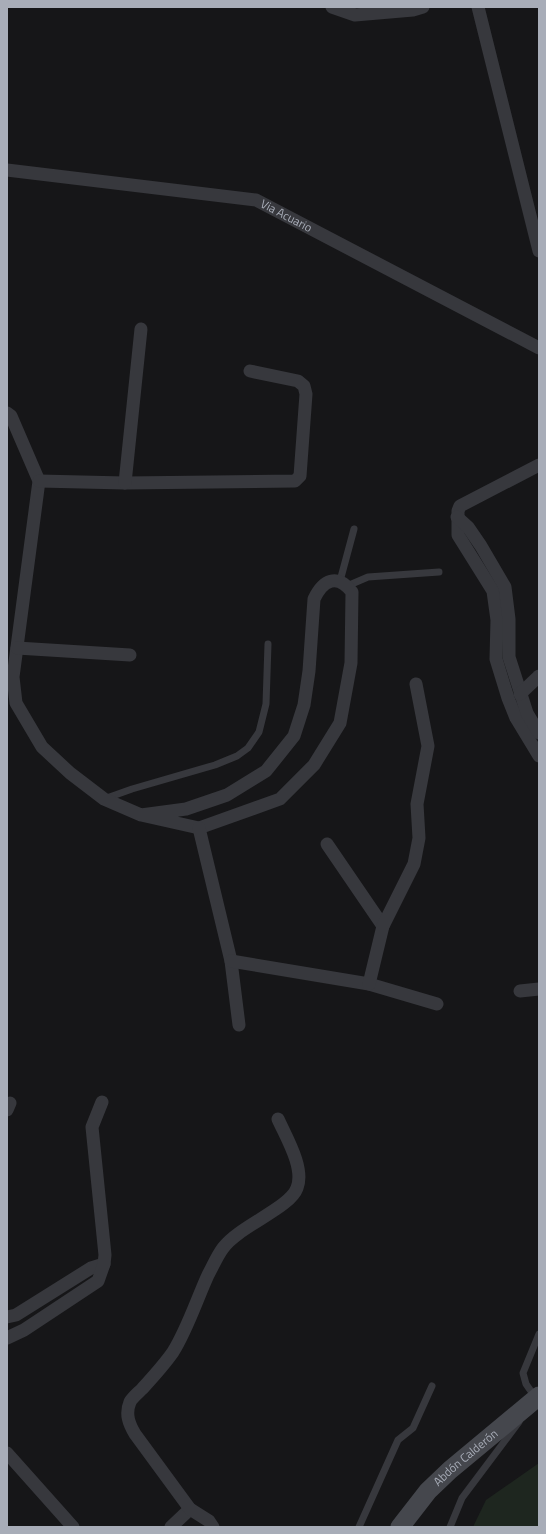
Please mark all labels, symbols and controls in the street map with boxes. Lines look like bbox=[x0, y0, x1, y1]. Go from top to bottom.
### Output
street label: Via Acuario bbox=[257, 194, 316, 237]
street label: Abdón Calderón bbox=[429, 1424, 502, 1490]

